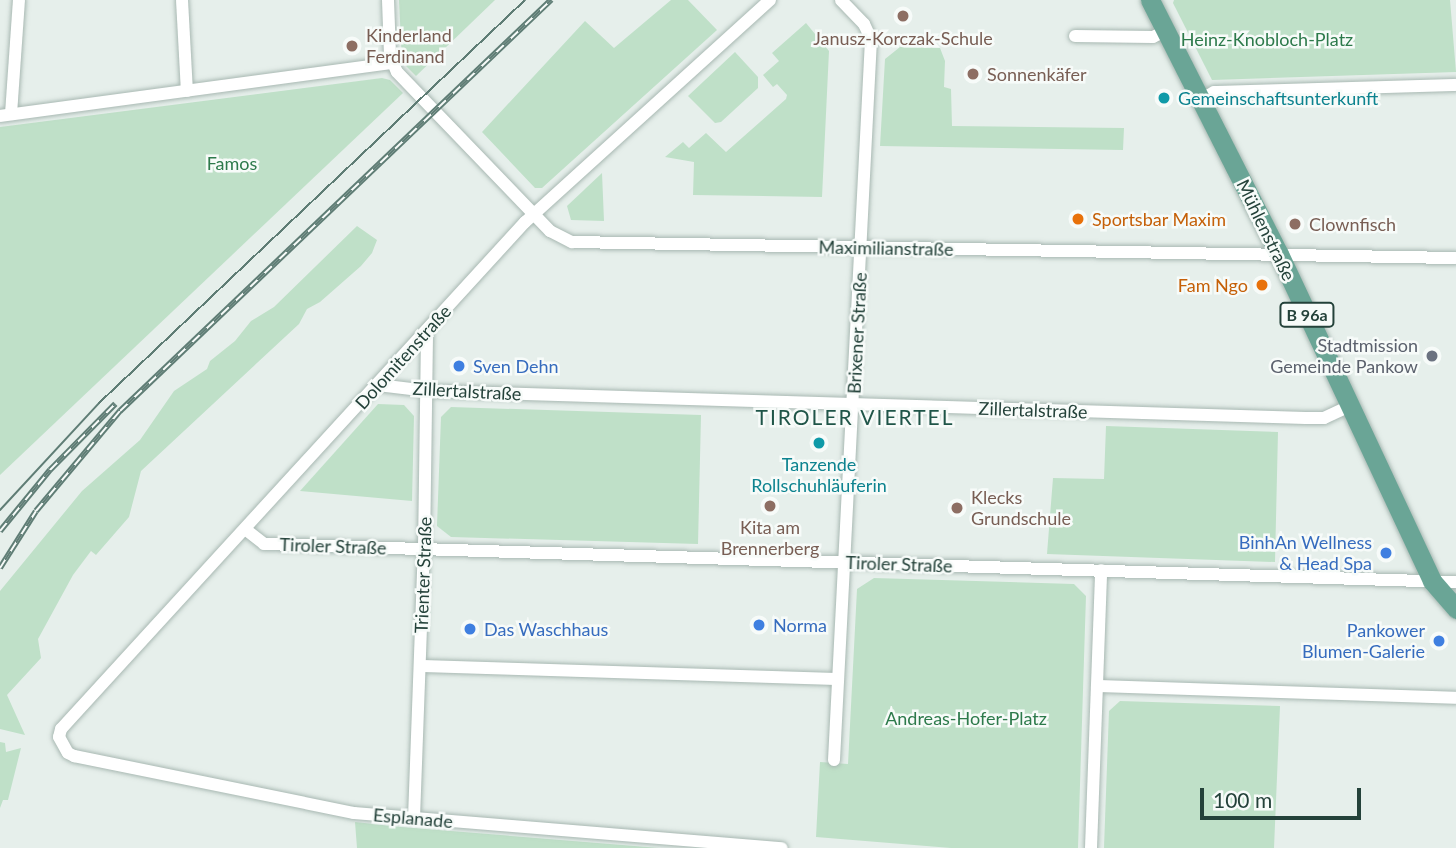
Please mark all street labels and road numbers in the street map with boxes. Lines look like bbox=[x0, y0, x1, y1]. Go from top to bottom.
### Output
street label: Mühlenstraße bbox=[1232, 176, 1300, 284]
street label: Maximilianstraße bbox=[818, 236, 954, 260]
street label: Brixener Straße bbox=[843, 271, 871, 395]
street label: Dolomitenstraße bbox=[351, 300, 455, 414]
road number: B 96a bbox=[1279, 302, 1335, 328]
street label: Zillertalstraße bbox=[412, 377, 522, 405]
street label: Zillertalstraße bbox=[978, 397, 1088, 423]
street label: Trienter Straße bbox=[410, 516, 436, 634]
street label: Tiroler Straße bbox=[279, 533, 387, 559]
street label: Tiroler Straße bbox=[845, 551, 953, 577]
street label: Esplanade bbox=[372, 804, 454, 832]

